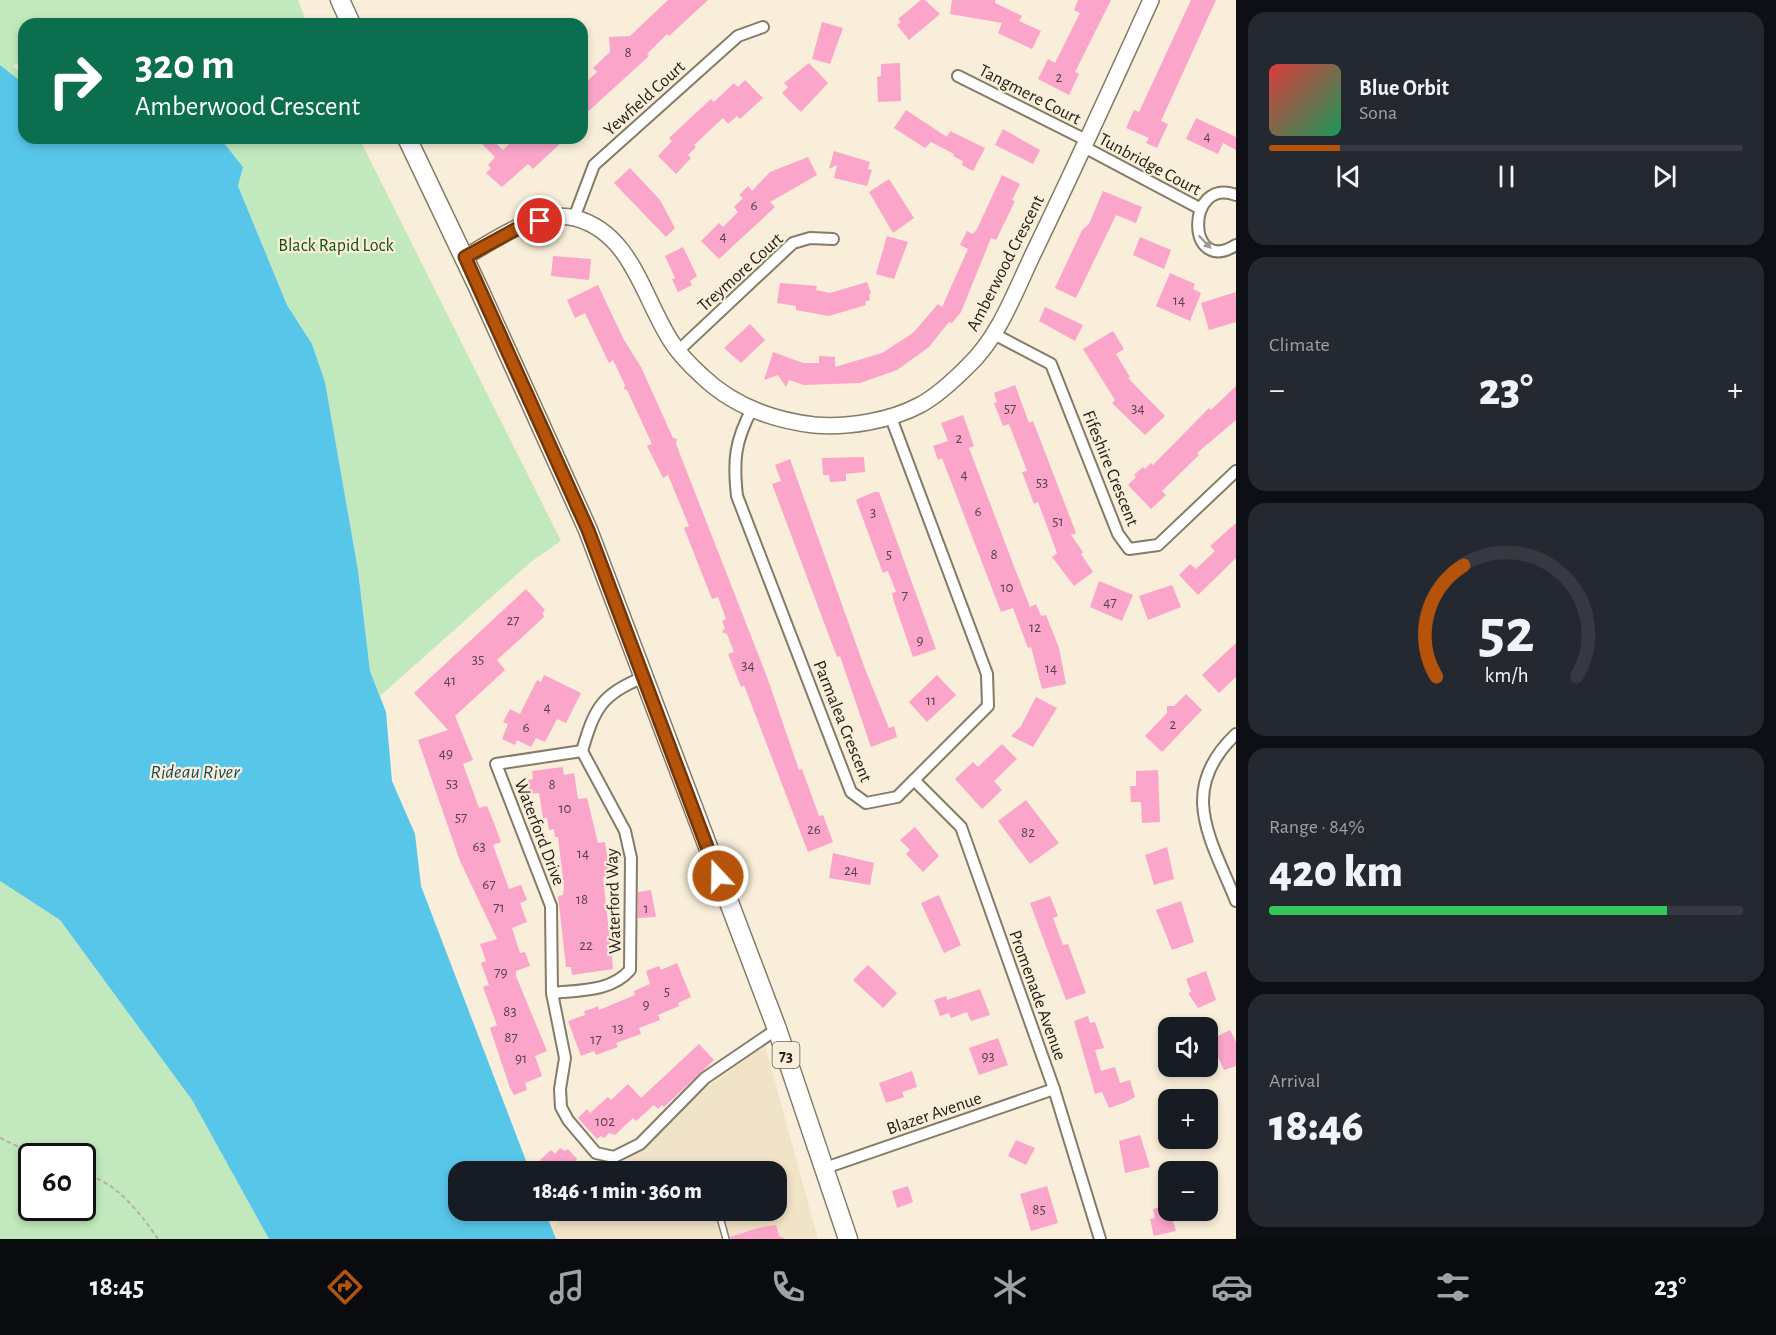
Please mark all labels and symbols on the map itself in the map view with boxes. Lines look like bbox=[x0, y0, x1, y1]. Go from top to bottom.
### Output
house number: 8 bbox=[624, 45, 632, 60]
street label: Yewfield Court bbox=[601, 58, 689, 140]
street label: Tangmere Court bbox=[976, 61, 1084, 128]
house number: 2 bbox=[1056, 70, 1063, 85]
house number: 4 bbox=[1203, 129, 1211, 144]
street label: Tunbridge Court bbox=[1096, 130, 1204, 199]
street label: Amberwood Crescent bbox=[964, 192, 1048, 334]
pin bbox=[514, 195, 565, 246]
house number: 6 bbox=[750, 198, 758, 213]
house number: 4 bbox=[719, 229, 727, 244]
street label: Treymore Court bbox=[695, 230, 787, 316]
one-way arrow bbox=[1198, 234, 1212, 249]
park label: Black Rapid Lock bbox=[278, 237, 395, 255]
house number: 14 bbox=[1173, 293, 1185, 308]
house number: 57 bbox=[1004, 401, 1016, 416]
house number: 34 bbox=[1131, 401, 1145, 416]
street label: Fifeshire Crescent bbox=[1079, 408, 1142, 529]
house number: 2 bbox=[956, 431, 963, 446]
house number: 4 bbox=[960, 467, 968, 482]
house number: 53 bbox=[1036, 475, 1048, 490]
house number: 6 bbox=[974, 504, 982, 519]
house number: 3 bbox=[870, 505, 876, 520]
house number: 51 bbox=[1052, 514, 1064, 529]
house number: 5 bbox=[886, 547, 892, 562]
house number: 8 bbox=[990, 547, 998, 562]
house number: 10 bbox=[1000, 580, 1014, 595]
house number: 7 bbox=[902, 588, 908, 603]
house number: 47 bbox=[1103, 595, 1117, 610]
house number: 27 bbox=[506, 613, 520, 628]
house number: 12 bbox=[1029, 620, 1041, 635]
house number: 9 bbox=[916, 633, 924, 648]
house number: 35 bbox=[472, 652, 484, 667]
house number: 34 bbox=[741, 658, 755, 673]
street label: Parmalea Crescent bbox=[809, 658, 875, 785]
house number: 14 bbox=[1045, 661, 1057, 676]
house number: 41 bbox=[444, 673, 456, 688]
house number: 11 bbox=[926, 693, 936, 708]
house number: 4 bbox=[543, 700, 551, 715]
house number: 2 bbox=[1170, 717, 1177, 732]
house number: 6 bbox=[522, 720, 530, 735]
house number: 49 bbox=[439, 746, 453, 761]
water label: Rideau River bbox=[150, 762, 240, 782]
house number: 53 bbox=[446, 776, 458, 791]
street label: Waterford Drive bbox=[511, 777, 568, 888]
house number: 8 bbox=[548, 777, 556, 792]
house number: 10 bbox=[558, 801, 572, 816]
house number: 57 bbox=[455, 810, 467, 825]
house number: 26 bbox=[807, 822, 821, 837]
house number: 82 bbox=[1021, 825, 1035, 840]
house number: 63 bbox=[472, 839, 486, 854]
position arrow bbox=[686, 844, 750, 908]
house number: 14 bbox=[577, 846, 589, 861]
street label: Waterford Way bbox=[603, 847, 625, 954]
house number: 24 bbox=[844, 863, 858, 878]
house number: 67 bbox=[482, 877, 496, 892]
house number: 18 bbox=[576, 892, 588, 907]
house number: 71 bbox=[493, 900, 505, 915]
house number: 1 bbox=[643, 901, 649, 916]
street label: Promenade Avenue bbox=[1005, 928, 1069, 1063]
house number: 22 bbox=[579, 938, 593, 953]
house number: 79 bbox=[494, 965, 508, 980]
house number: 5 bbox=[664, 984, 670, 999]
house number: 9 bbox=[642, 997, 650, 1012]
house number: 83 bbox=[503, 1004, 517, 1019]
house number: 13 bbox=[612, 1021, 624, 1036]
house number: 87 bbox=[504, 1030, 518, 1045]
house number: 17 bbox=[590, 1032, 602, 1047]
road number: 73 bbox=[772, 1042, 800, 1068]
house number: 93 bbox=[981, 1049, 995, 1064]
house number: 91 bbox=[515, 1051, 527, 1066]
street label: Blazer Avenue bbox=[885, 1089, 984, 1139]
house number: 102 bbox=[595, 1114, 615, 1129]
speed limit sign: 60 bbox=[18, 1143, 96, 1221]
house number: 85 bbox=[1032, 1202, 1046, 1217]

